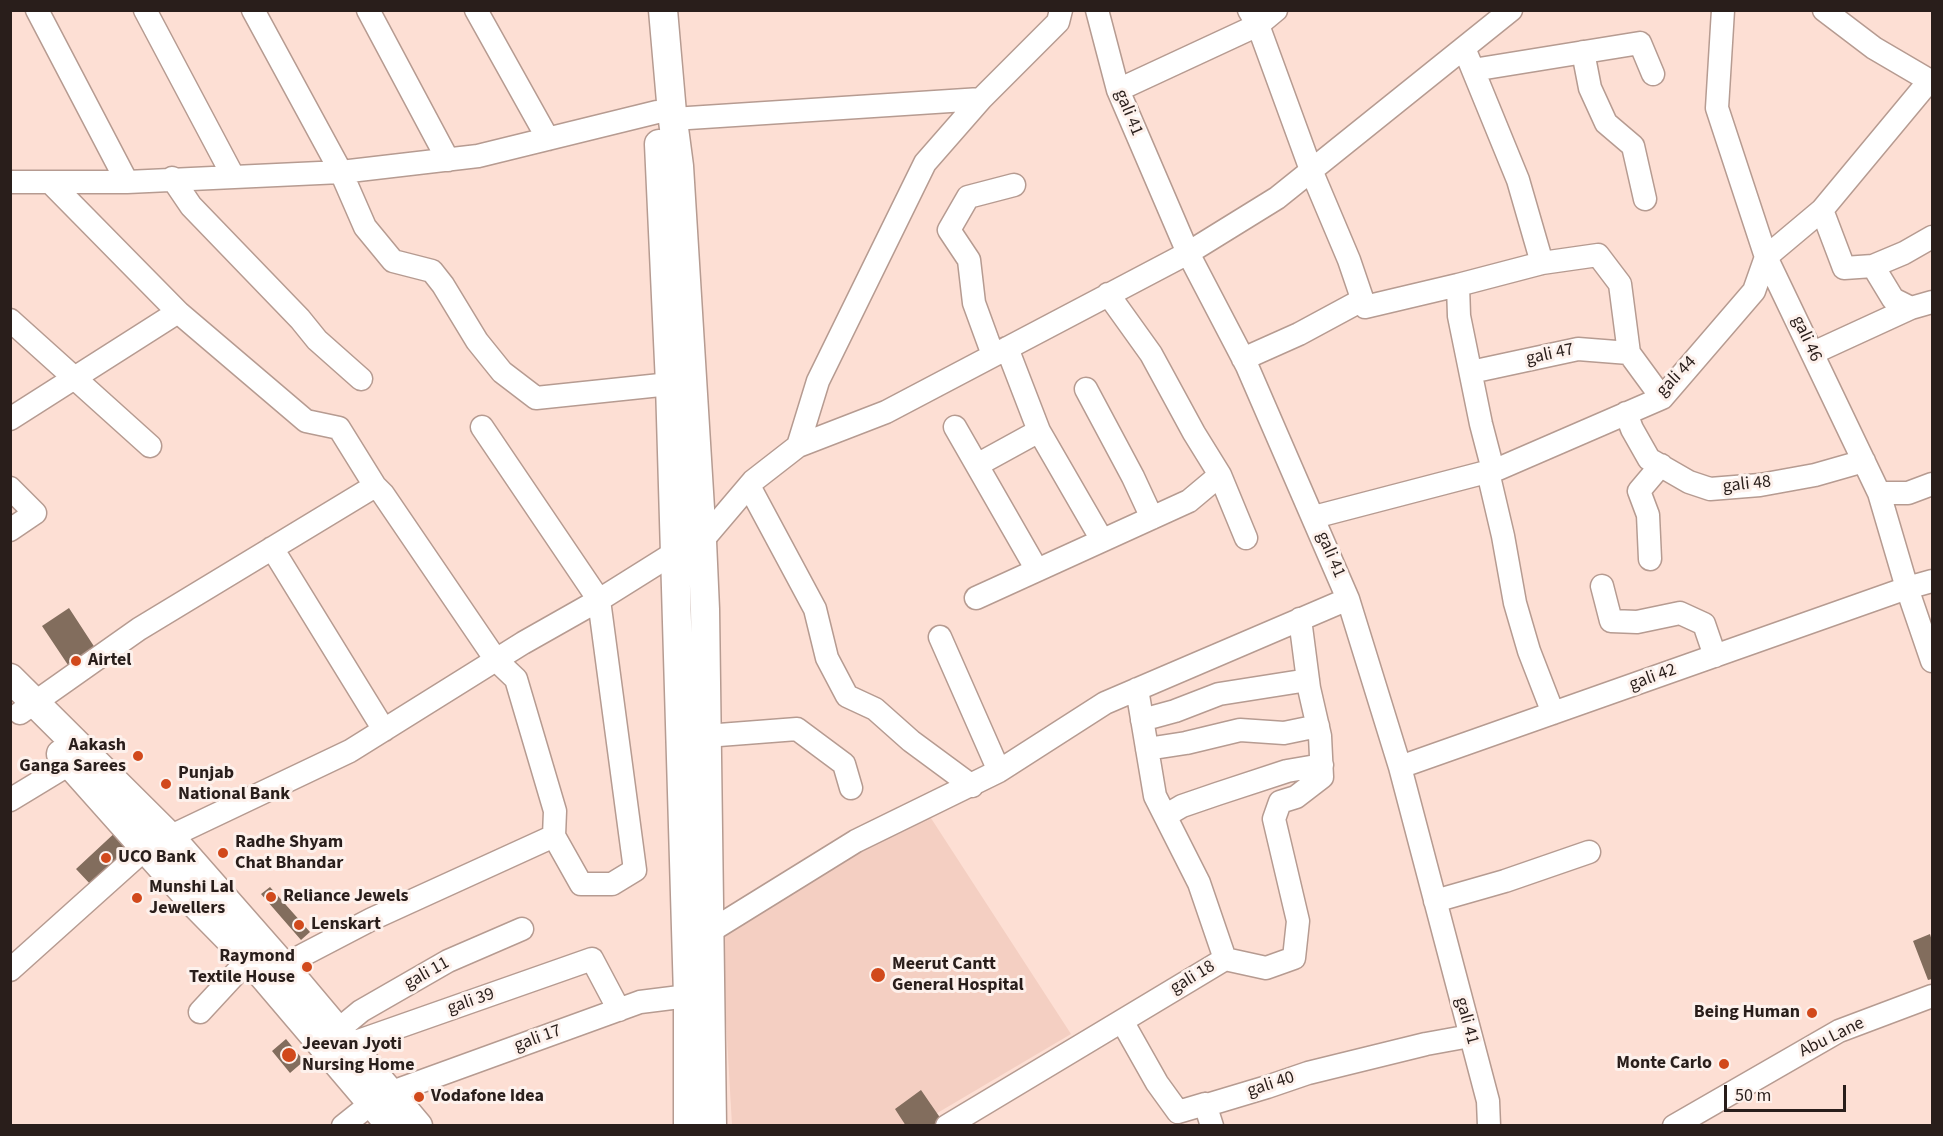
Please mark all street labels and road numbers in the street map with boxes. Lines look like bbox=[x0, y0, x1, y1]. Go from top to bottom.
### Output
street label: gali 41 bbox=[1109, 87, 1147, 139]
street label: gali 46 bbox=[1786, 313, 1826, 365]
street label: gali 47 bbox=[1524, 339, 1576, 371]
street label: gali 44 bbox=[1652, 352, 1702, 402]
street label: gali 48 bbox=[1722, 472, 1772, 498]
street label: gali 41 bbox=[1311, 529, 1349, 581]
street label: gali 42 bbox=[1627, 660, 1679, 696]
street label: gali 11 bbox=[401, 953, 453, 995]
street label: gali 18 bbox=[1167, 956, 1219, 1000]
street label: gali 39 bbox=[445, 984, 497, 1020]
street label: gali 41 bbox=[1449, 995, 1483, 1047]
street label: Abu Lane bbox=[1796, 1013, 1868, 1063]
street label: gali 17 bbox=[512, 1021, 564, 1057]
street label: gali 40 bbox=[1245, 1067, 1297, 1103]

